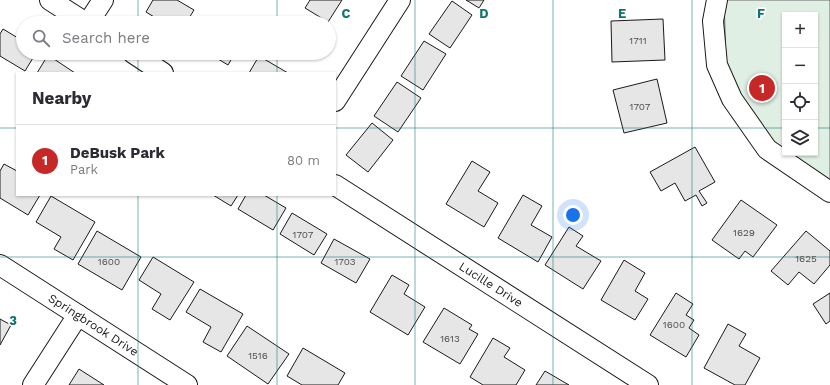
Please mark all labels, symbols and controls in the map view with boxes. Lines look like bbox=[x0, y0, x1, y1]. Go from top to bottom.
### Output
text: C bbox=[342, 6, 351, 21]
text: D bbox=[479, 6, 489, 21]
text: E bbox=[618, 6, 626, 21]
text: F bbox=[757, 6, 765, 21]
map controls bbox=[782, 12, 818, 156]
button: + bbox=[782, 12, 818, 48]
search box bbox=[16, 16, 336, 60]
icon: search bbox=[30, 27, 52, 49]
text: Search here bbox=[62, 29, 150, 47]
house number: 1711 bbox=[629, 35, 647, 46]
button: − bbox=[782, 48, 818, 84]
pin: 1 bbox=[749, 73, 775, 103]
button: locate bbox=[782, 84, 818, 120]
text: Nearby bbox=[32, 88, 91, 108]
house number: 1707 bbox=[630, 101, 651, 112]
button: layers bbox=[782, 120, 818, 156]
text: DeBusk Park bbox=[70, 144, 165, 162]
text: 1 bbox=[42, 153, 48, 168]
text: 80 m bbox=[287, 153, 320, 168]
text: Park bbox=[70, 162, 98, 177]
your location bbox=[563, 205, 583, 225]
house number: 1629 bbox=[733, 227, 755, 238]
house number: 1707 bbox=[293, 229, 314, 240]
house number: 1625 bbox=[795, 253, 817, 264]
house number: 1600 bbox=[98, 256, 120, 267]
house number: 1703 bbox=[334, 256, 356, 267]
street label: Lucille Drive bbox=[456, 259, 525, 310]
street label: Springbrook Drive bbox=[46, 291, 141, 359]
text: 3 bbox=[9, 313, 17, 328]
house number: 1600 bbox=[663, 319, 685, 330]
house number: 1613 bbox=[440, 333, 460, 344]
house number: 1516 bbox=[248, 350, 268, 361]

